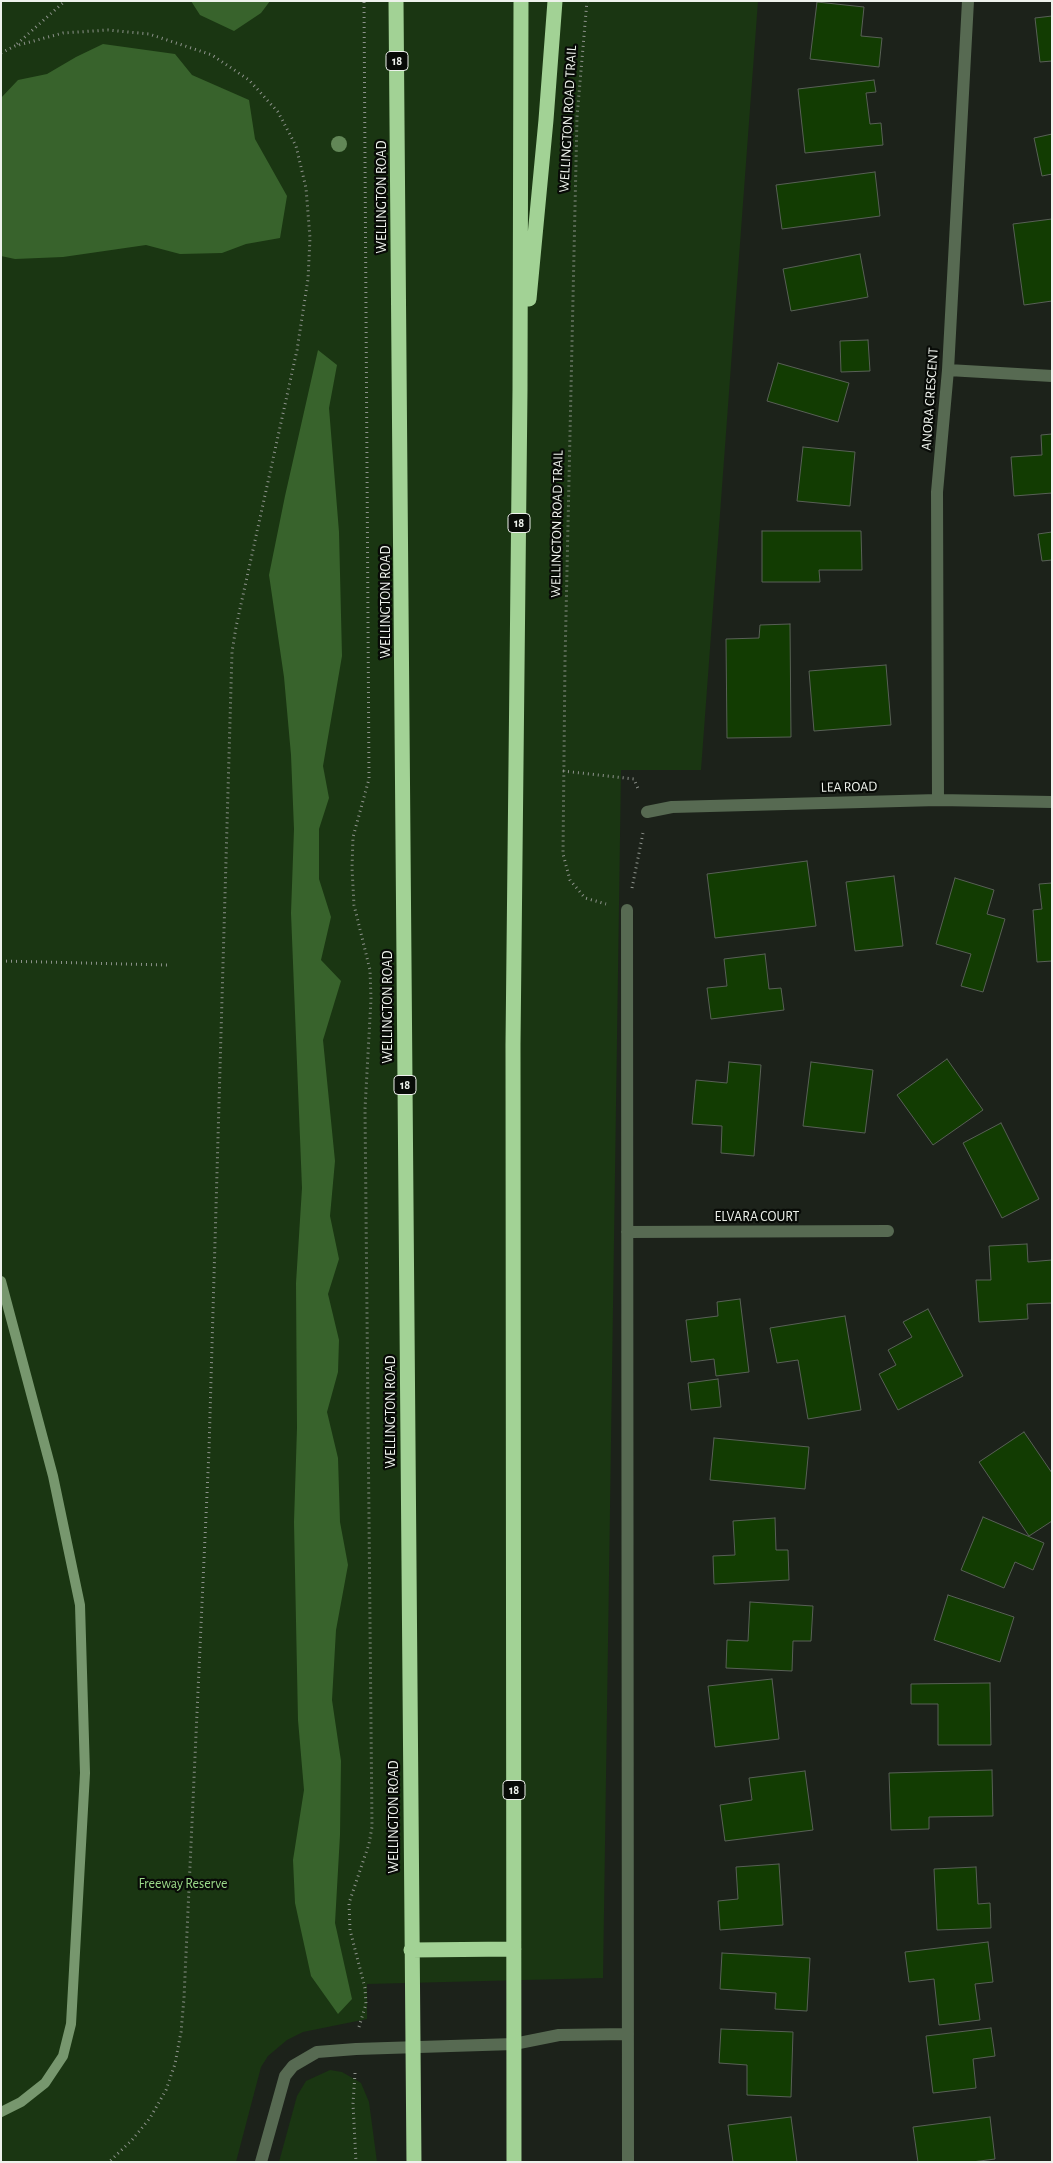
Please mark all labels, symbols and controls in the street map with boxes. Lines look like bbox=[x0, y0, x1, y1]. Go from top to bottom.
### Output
street label: WELLINGTON ROAD TRAIL bbox=[556, 45, 580, 193]
road number: 18 bbox=[386, 51, 408, 70]
street label: WELLINGTON ROAD bbox=[374, 141, 390, 253]
street label: ANORA CRESCENT bbox=[918, 347, 942, 451]
street label: WELLINGTON ROAD TRAIL bbox=[547, 450, 567, 598]
road number: 18 bbox=[508, 514, 530, 532]
street label: WELLINGTON ROAD bbox=[378, 546, 394, 658]
street label: LEA ROAD bbox=[821, 778, 877, 796]
street label: WELLINGTON ROAD bbox=[380, 951, 396, 1063]
road number: 18 bbox=[394, 1076, 416, 1094]
street label: ELVARA COURT bbox=[715, 1209, 799, 1225]
street label: WELLINGTON ROAD bbox=[383, 1356, 399, 1468]
street label: WELLINGTON ROAD bbox=[386, 1761, 402, 1873]
road number: 18 bbox=[503, 1780, 525, 1800]
park label: Freeway Reserve bbox=[139, 1876, 227, 1892]

